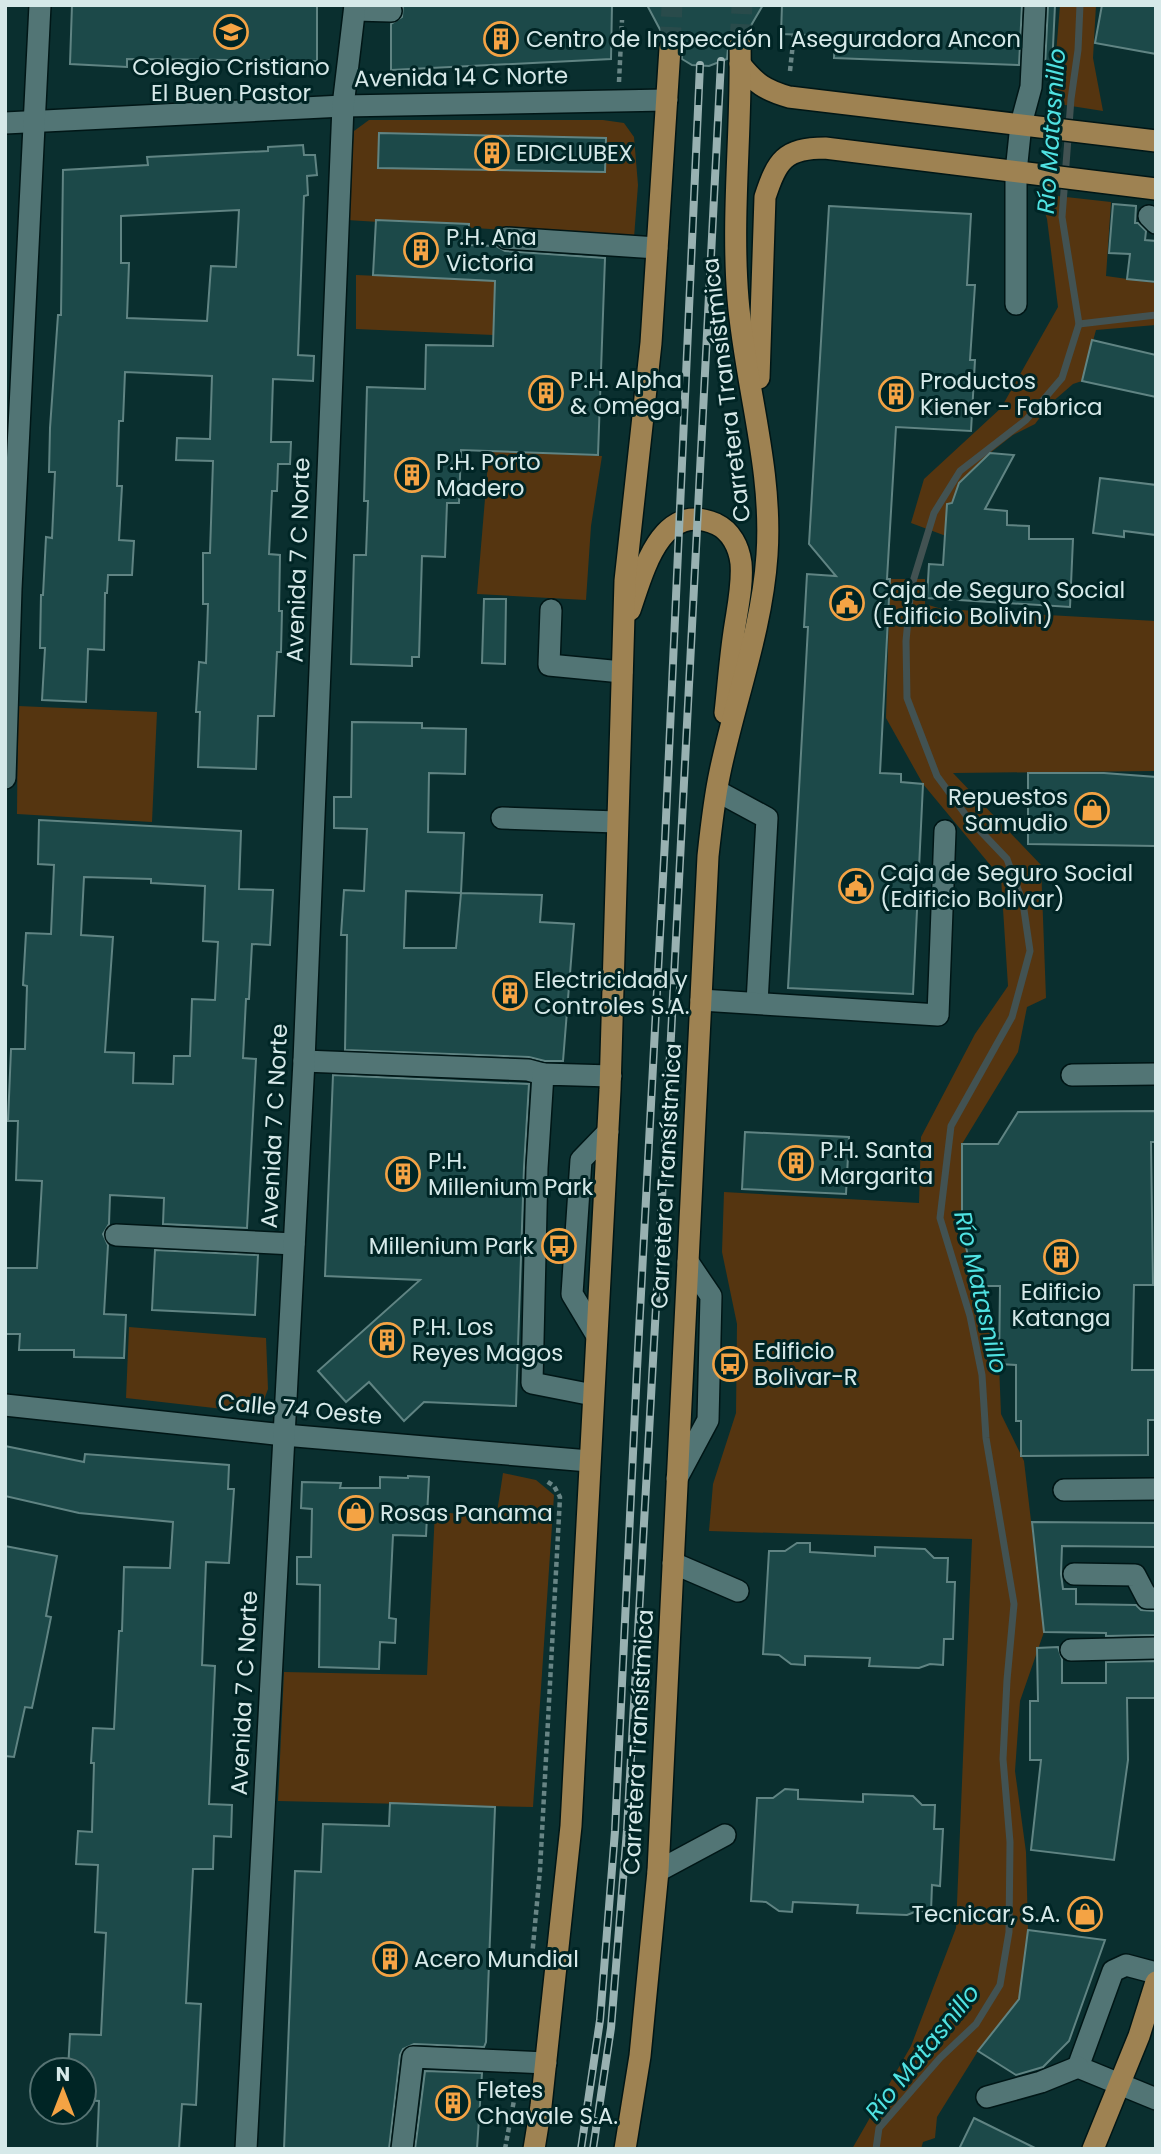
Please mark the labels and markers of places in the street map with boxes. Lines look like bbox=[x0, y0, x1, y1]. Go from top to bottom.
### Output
school or university icon: Colegio Cristiano El Buen Pastor bbox=[212, 13, 250, 51]
building icon: Centro de Inspección | Aseguradora Ancon bbox=[482, 20, 520, 58]
place label: Centro de Inspección | Aseguradora Ancon bbox=[526, 23, 1021, 55]
place label: Colegio Cristiano El Buen Pastor bbox=[132, 51, 330, 109]
building icon: EDICLUBEX bbox=[473, 134, 511, 172]
place label: EDICLUBEX bbox=[516, 137, 633, 169]
place label: P.H. Ana Victoria bbox=[446, 221, 537, 279]
building icon: P.H. Ana Victoria bbox=[402, 231, 440, 269]
place label: P.H. Alpha & Omega bbox=[570, 364, 682, 422]
place label: Productos Kiener - Fabrica bbox=[920, 365, 1103, 423]
building icon: P.H. Alpha & Omega bbox=[527, 374, 565, 412]
building icon: Productos Kiener - Fabrica bbox=[877, 375, 915, 413]
place label: P.H. Porto Madero bbox=[436, 446, 541, 504]
building icon: P.H. Porto Madero bbox=[393, 456, 431, 494]
place label: Caja de Seguro Social (Edificio Bolivin) bbox=[872, 574, 1125, 632]
public building icon: Caja de Seguro Social (Edificio Bolivin) bbox=[828, 584, 866, 622]
place label: Repuestos Samudio bbox=[948, 781, 1068, 839]
shop icon: Repuestos Samudio bbox=[1073, 791, 1111, 829]
place label: Caja de Seguro Social (Edificio Bolivar) bbox=[880, 857, 1133, 915]
public building icon: Caja de Seguro Social (Edificio Bolivar) bbox=[837, 867, 875, 905]
place label: Electricidad y Controles S.A. bbox=[534, 964, 690, 1022]
building icon: Electricidad y Controles S.A. bbox=[491, 974, 529, 1012]
place label: P.H. Santa Margarita bbox=[820, 1134, 933, 1192]
building icon: P.H. Santa Margarita bbox=[777, 1144, 815, 1182]
place label: P.H. Millenium Park bbox=[428, 1145, 593, 1203]
building icon: P.H. Millenium Park bbox=[384, 1155, 422, 1193]
bus stop icon: Millenium Park bbox=[540, 1227, 578, 1265]
place label: Millenium Park bbox=[369, 1230, 534, 1262]
building icon: Edificio Katanga bbox=[1042, 1238, 1080, 1276]
place label: Edificio Katanga bbox=[1011, 1276, 1111, 1334]
place label: P.H. Los Reyes Magos bbox=[412, 1311, 563, 1369]
building icon: P.H. Los Reyes Magos bbox=[368, 1321, 406, 1359]
place label: Edificio Bolivar-R bbox=[754, 1335, 858, 1393]
bus stop icon: Edificio Bolivar-R bbox=[711, 1345, 749, 1383]
shop icon: Rosas Panama bbox=[337, 1494, 375, 1532]
place label: Rosas Panama bbox=[380, 1497, 553, 1529]
shop icon: Tecnicar, S.A. bbox=[1066, 1895, 1104, 1933]
place label: Tecnicar, S.A. bbox=[912, 1898, 1060, 1930]
building icon: Acero Mundial bbox=[371, 1940, 409, 1978]
place label: Acero Mundial bbox=[414, 1943, 579, 1975]
place label: Fletes Chavale S.A. bbox=[477, 2074, 618, 2132]
building icon: Fletes Chavale S.A. bbox=[434, 2084, 472, 2122]

